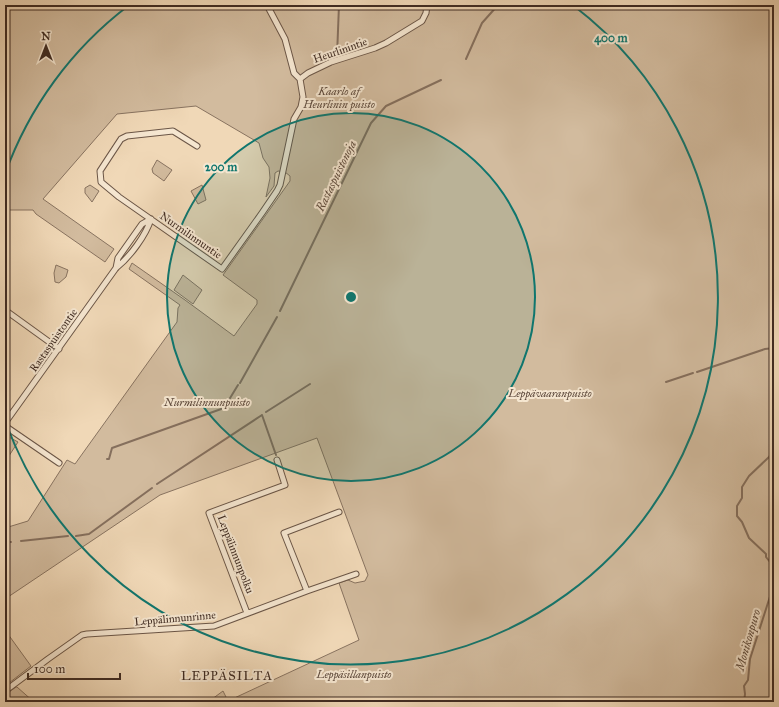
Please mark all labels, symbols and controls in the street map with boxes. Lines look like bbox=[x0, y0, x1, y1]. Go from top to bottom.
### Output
north arrow bbox=[26, 26, 66, 66]
text: N bbox=[41, 30, 51, 43]
text: 400 m bbox=[594, 31, 629, 46]
street label: Heurlinintie bbox=[311, 35, 369, 66]
park label: Kaarlo af Heurlinin puisto bbox=[302, 85, 375, 112]
water label: Rastaspuistonoja bbox=[312, 138, 360, 215]
text: 200 m bbox=[205, 160, 238, 174]
street label: Nurmilinnuntie bbox=[157, 209, 224, 262]
centre of rings bbox=[344, 290, 358, 304]
street label: Rastaspuistontie bbox=[27, 306, 80, 374]
park label: Leppävaaranpuisto bbox=[507, 387, 592, 401]
park label: Nurmilinnunpuisto bbox=[163, 396, 250, 410]
street label: Leppälinnunpolku bbox=[215, 513, 257, 595]
water label: Monikonpuro bbox=[732, 607, 765, 674]
street label: Leppälinnunrinne bbox=[134, 608, 217, 629]
scale bar bbox=[28, 655, 120, 681]
text: 100 m bbox=[34, 662, 65, 676]
district label: LEPPÄSILTA bbox=[181, 668, 273, 684]
park label: Leppäsillanpuisto bbox=[315, 668, 392, 682]

